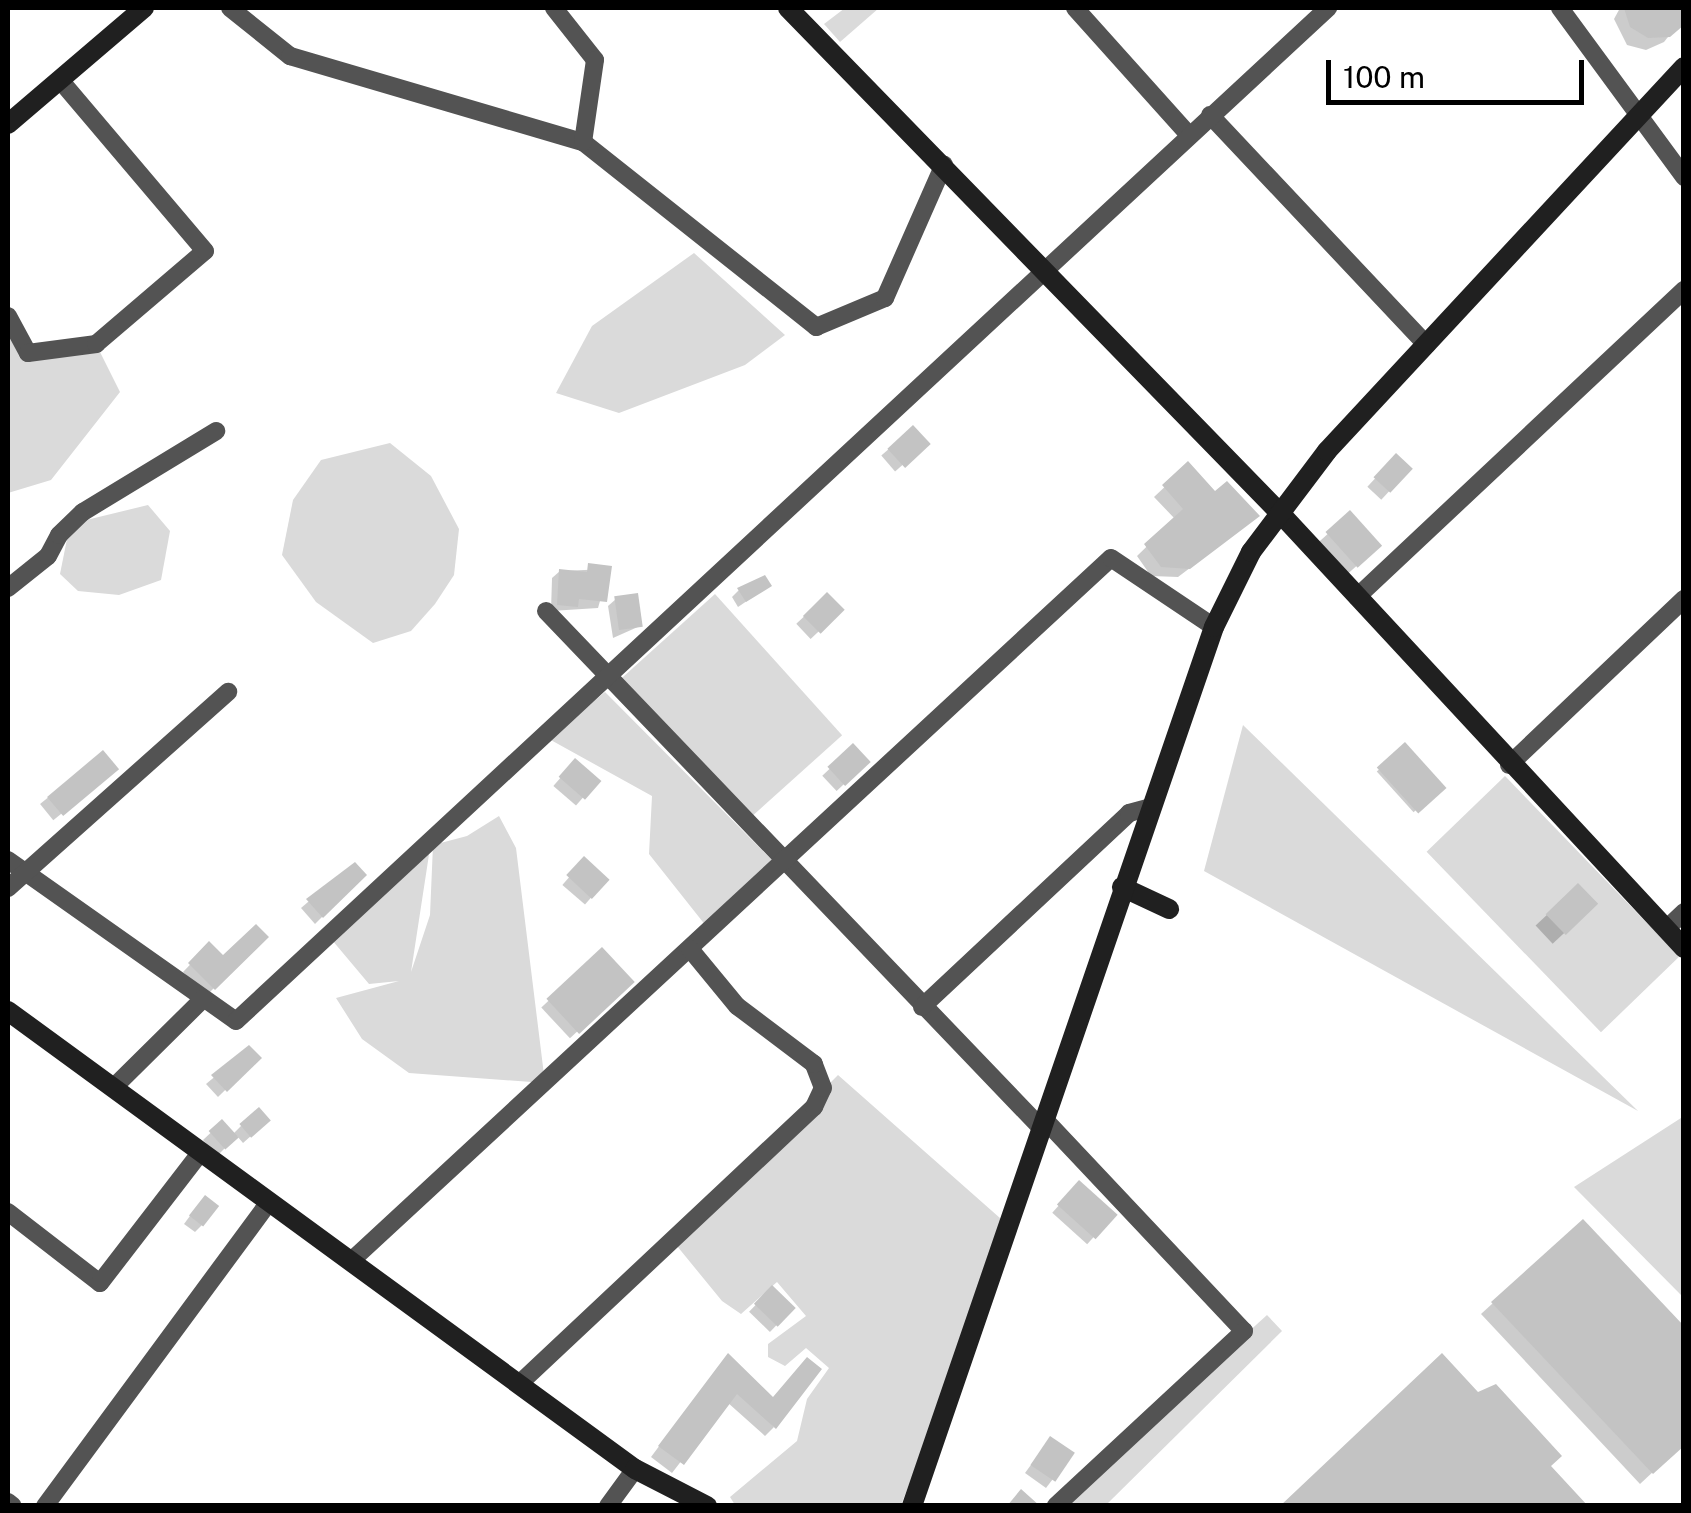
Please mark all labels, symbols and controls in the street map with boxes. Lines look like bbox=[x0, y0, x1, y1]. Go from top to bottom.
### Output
scale bar bbox=[1331, 40, 1588, 102]
text: 100 m bbox=[1343, 59, 1425, 95]

